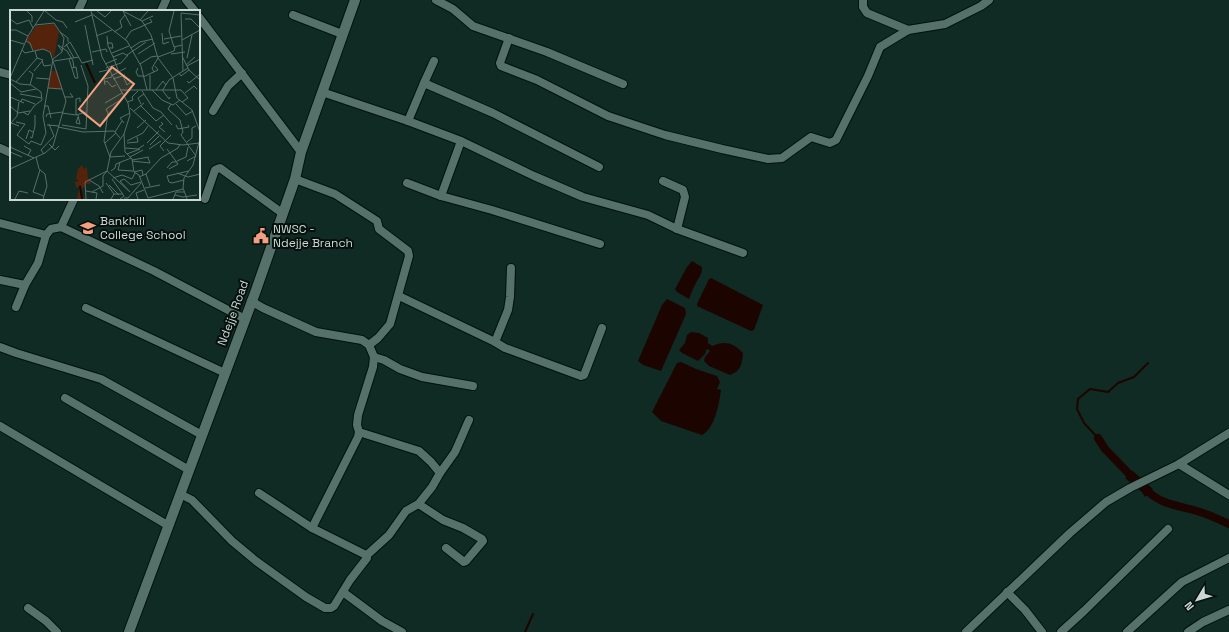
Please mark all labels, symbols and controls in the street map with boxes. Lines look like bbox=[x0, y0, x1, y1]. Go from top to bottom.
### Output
inset map bbox=[10, 10, 200, 200]
place label: Bankhill College School bbox=[100, 213, 186, 243]
school or university icon: Bankhill College School bbox=[79, 219, 97, 237]
place label: NWSC - Ndejje Branch bbox=[273, 221, 353, 251]
public building icon: NWSC - Ndejje Branch bbox=[252, 227, 270, 245]
street label: Ndejje Road bbox=[214, 278, 252, 348]
north arrow bbox=[1177, 580, 1217, 620]
text: N bbox=[1181, 599, 1197, 613]

